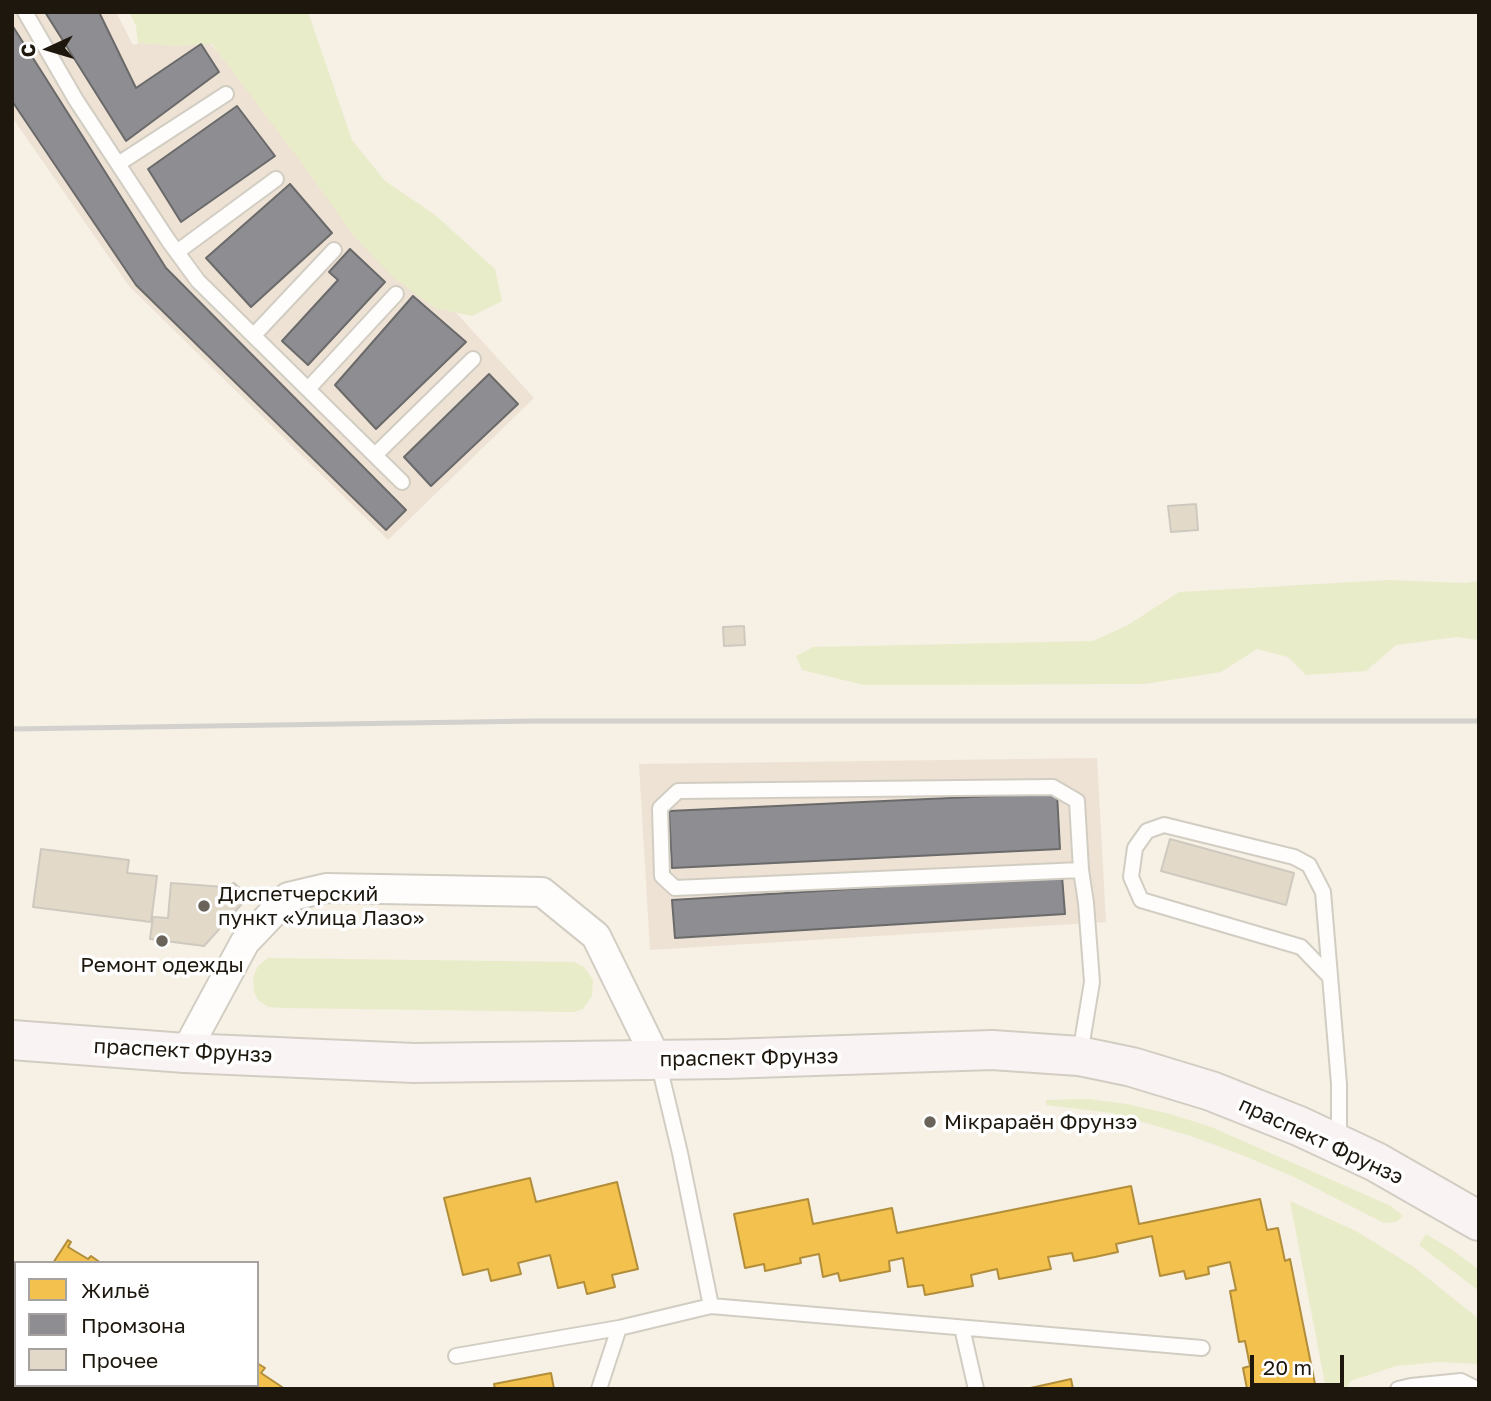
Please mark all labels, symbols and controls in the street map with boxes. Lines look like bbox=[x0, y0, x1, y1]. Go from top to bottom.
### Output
north arrow bbox=[14, 14, 84, 84]
text: С bbox=[16, 43, 39, 58]
place label: Диспетчерский пункт «Улица Лазо» bbox=[218, 881, 424, 931]
marker: Диспетчерский пункт «Улица Лазо» bbox=[196, 898, 212, 914]
marker: Ремонт одежды bbox=[154, 933, 170, 949]
place label: Ремонт одежды bbox=[80, 952, 244, 978]
street label: праспект Фрунзэ bbox=[93, 1034, 273, 1068]
street label: праспект Фрунзэ bbox=[659, 1044, 839, 1072]
street label: праспект Фрунзэ bbox=[1235, 1092, 1407, 1190]
place label: Мікрараён Фрунзэ bbox=[944, 1109, 1137, 1135]
marker: Мікрараён Фрунзэ bbox=[922, 1114, 938, 1130]
legend bbox=[14, 1261, 259, 1387]
text: Жильё bbox=[81, 1277, 150, 1303]
text: Промзона bbox=[81, 1312, 186, 1338]
scale bar bbox=[1253, 1342, 1348, 1386]
text: Прочее bbox=[81, 1347, 158, 1373]
text: 20 m bbox=[1263, 1354, 1312, 1380]

